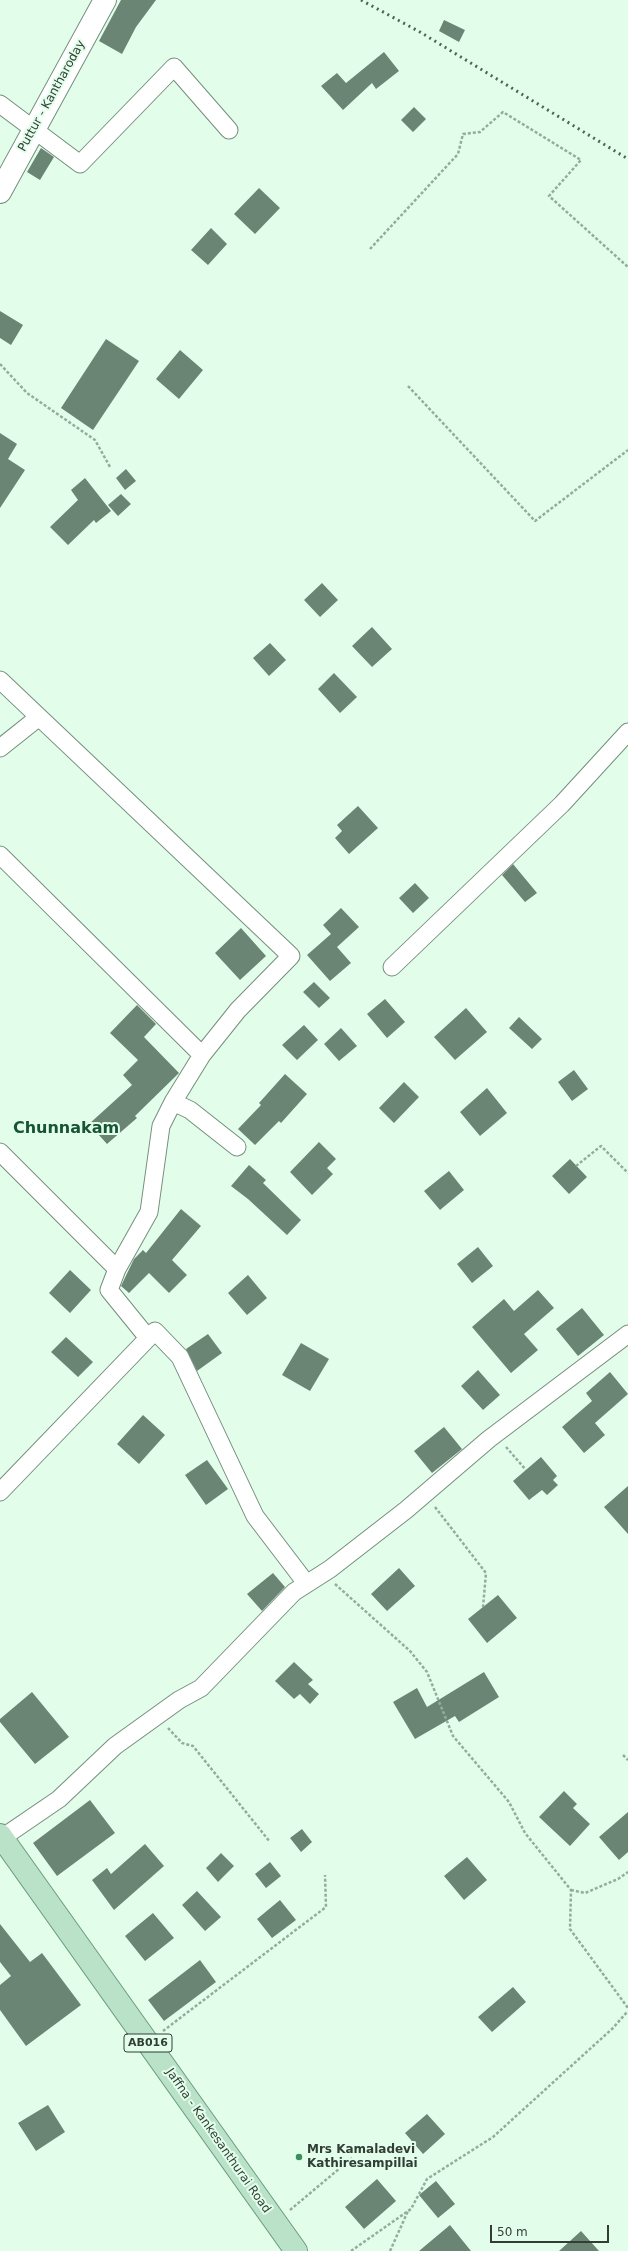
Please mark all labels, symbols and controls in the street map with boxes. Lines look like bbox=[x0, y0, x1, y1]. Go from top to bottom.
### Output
street label: Puttur - Kantharoday bbox=[15, 38, 89, 154]
district label: Chunnakam bbox=[13, 1119, 119, 1139]
road number: AB016 bbox=[124, 2034, 172, 2052]
street label: Jaffna - Kankesanthurai Road bbox=[162, 2066, 274, 2216]
place label: Mrs Kamaladevi Kathiresampillai bbox=[307, 2143, 418, 2171]
marker: Mrs Kamaladevi Kathiresampillai bbox=[294, 2152, 304, 2162]
scale bar bbox=[492, 2217, 611, 2243]
text: 50 m bbox=[497, 2225, 528, 2239]

